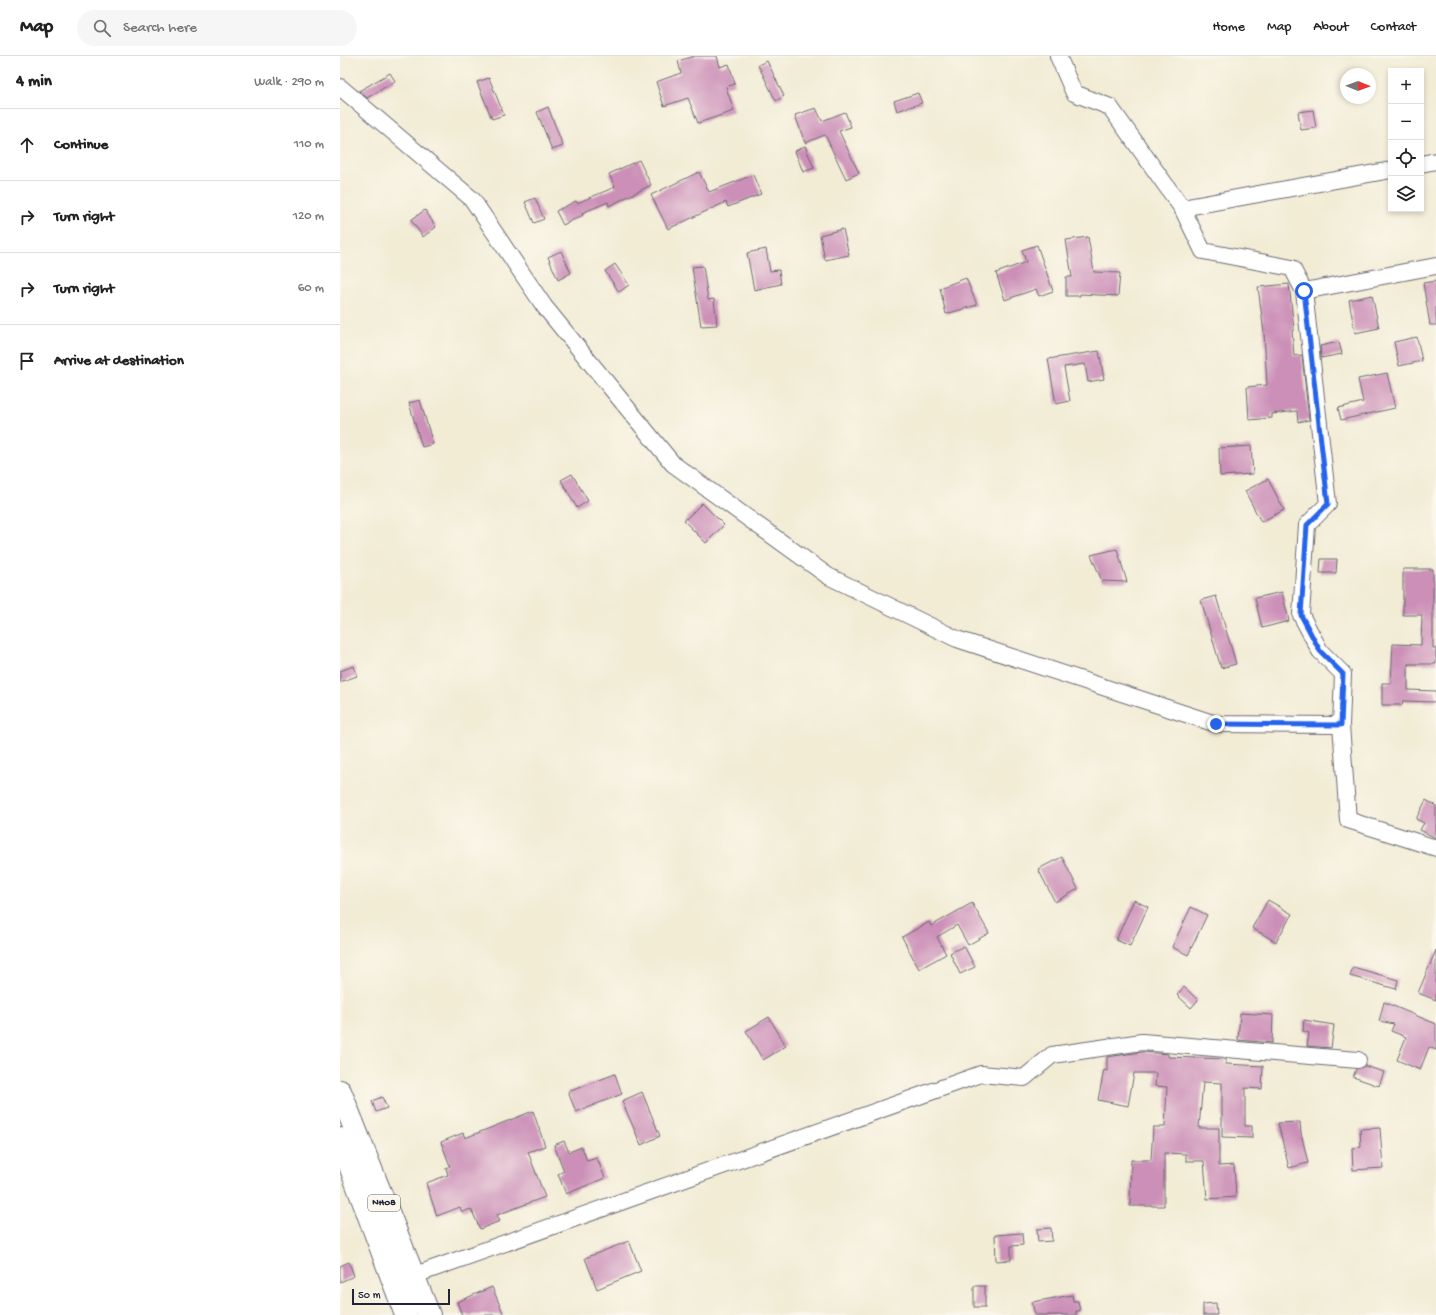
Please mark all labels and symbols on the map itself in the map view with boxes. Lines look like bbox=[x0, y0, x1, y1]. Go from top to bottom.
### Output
north arrow bbox=[1340, 68, 1376, 104]
route start bbox=[1295, 282, 1313, 300]
route end bbox=[1207, 715, 1225, 733]
road number: NH08 bbox=[368, 1195, 400, 1211]
scale bar bbox=[352, 1287, 450, 1306]

